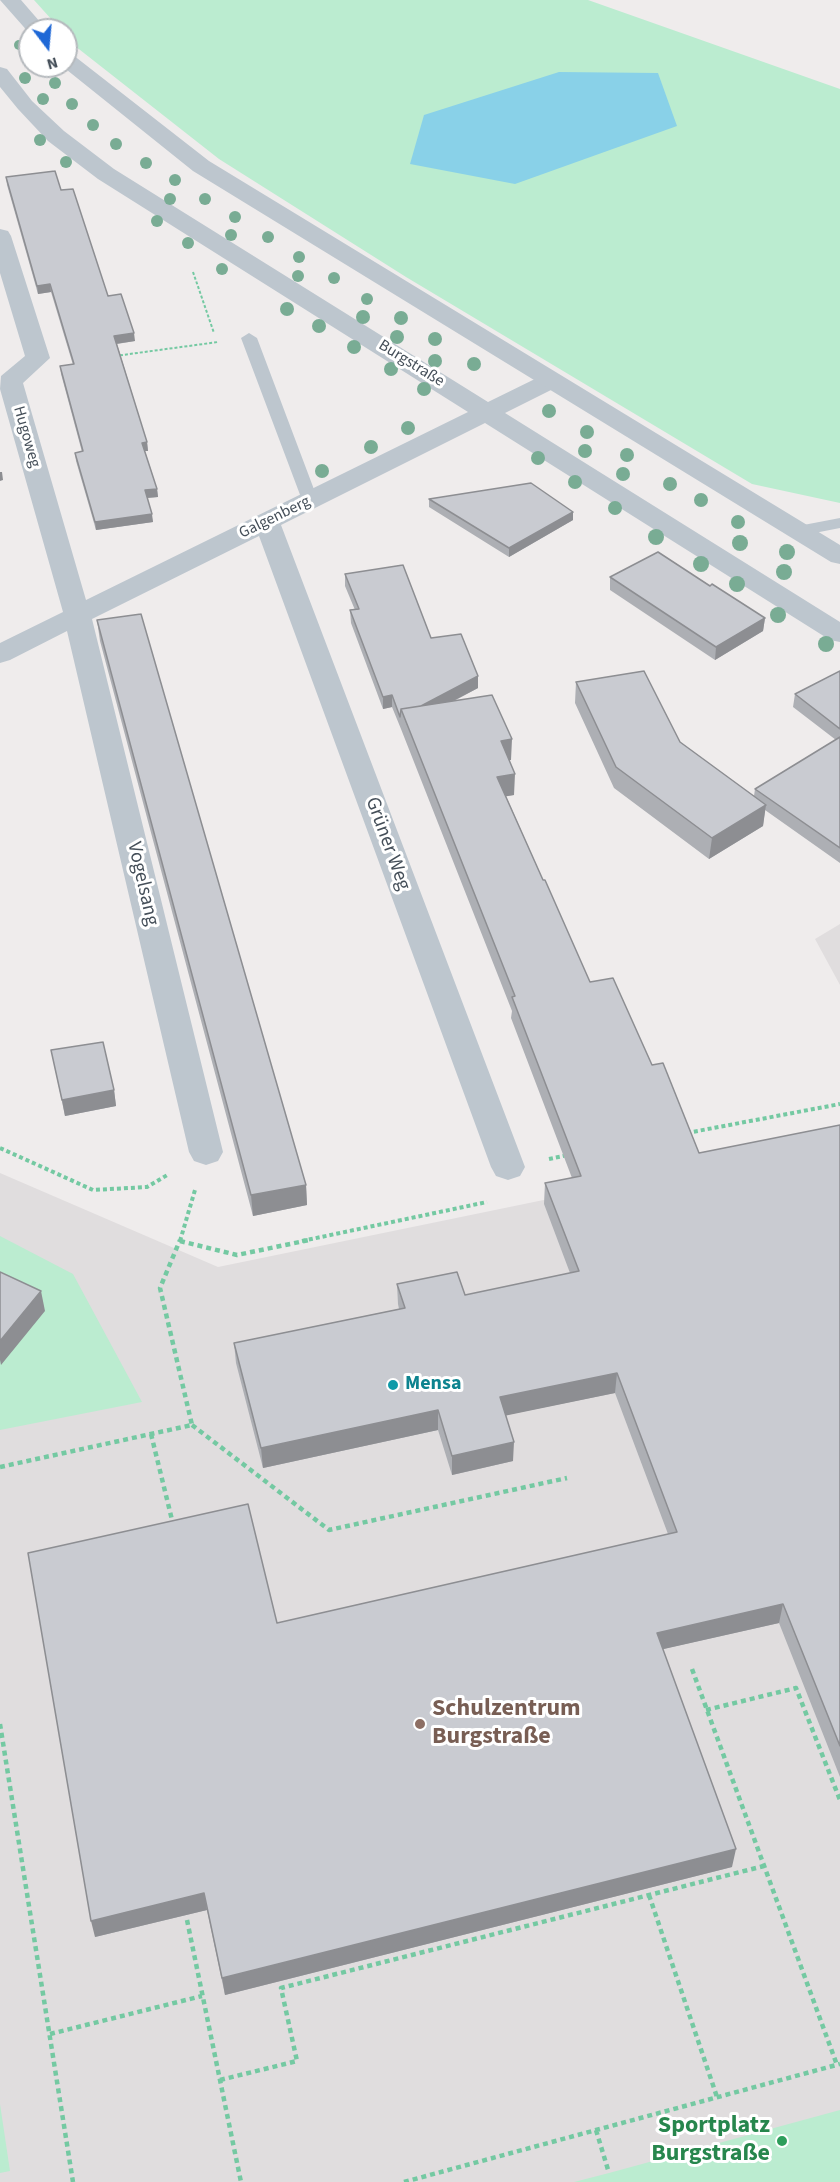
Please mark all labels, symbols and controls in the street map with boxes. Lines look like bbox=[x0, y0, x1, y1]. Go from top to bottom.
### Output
north arrow bbox=[18, 18, 78, 78]
text: N bbox=[44, 51, 61, 75]
street label: Burgstraße bbox=[375, 336, 447, 392]
street label: Hugoweg bbox=[8, 404, 44, 470]
street label: Galgenberg bbox=[236, 493, 314, 543]
street label: Grüner Weg bbox=[359, 794, 415, 894]
street label: Vogelsang bbox=[121, 840, 163, 928]
place label: Mensa bbox=[405, 1373, 461, 1397]
marker: Mensa bbox=[386, 1378, 400, 1392]
place label: Schulzentrum Burgstraße bbox=[432, 1696, 581, 1752]
marker: Schulzentrum Burgstraße bbox=[413, 1717, 427, 1731]
place label: Sportplatz Burgstraße bbox=[651, 2113, 770, 2169]
marker: Sportplatz Burgstraße bbox=[775, 2134, 789, 2148]

